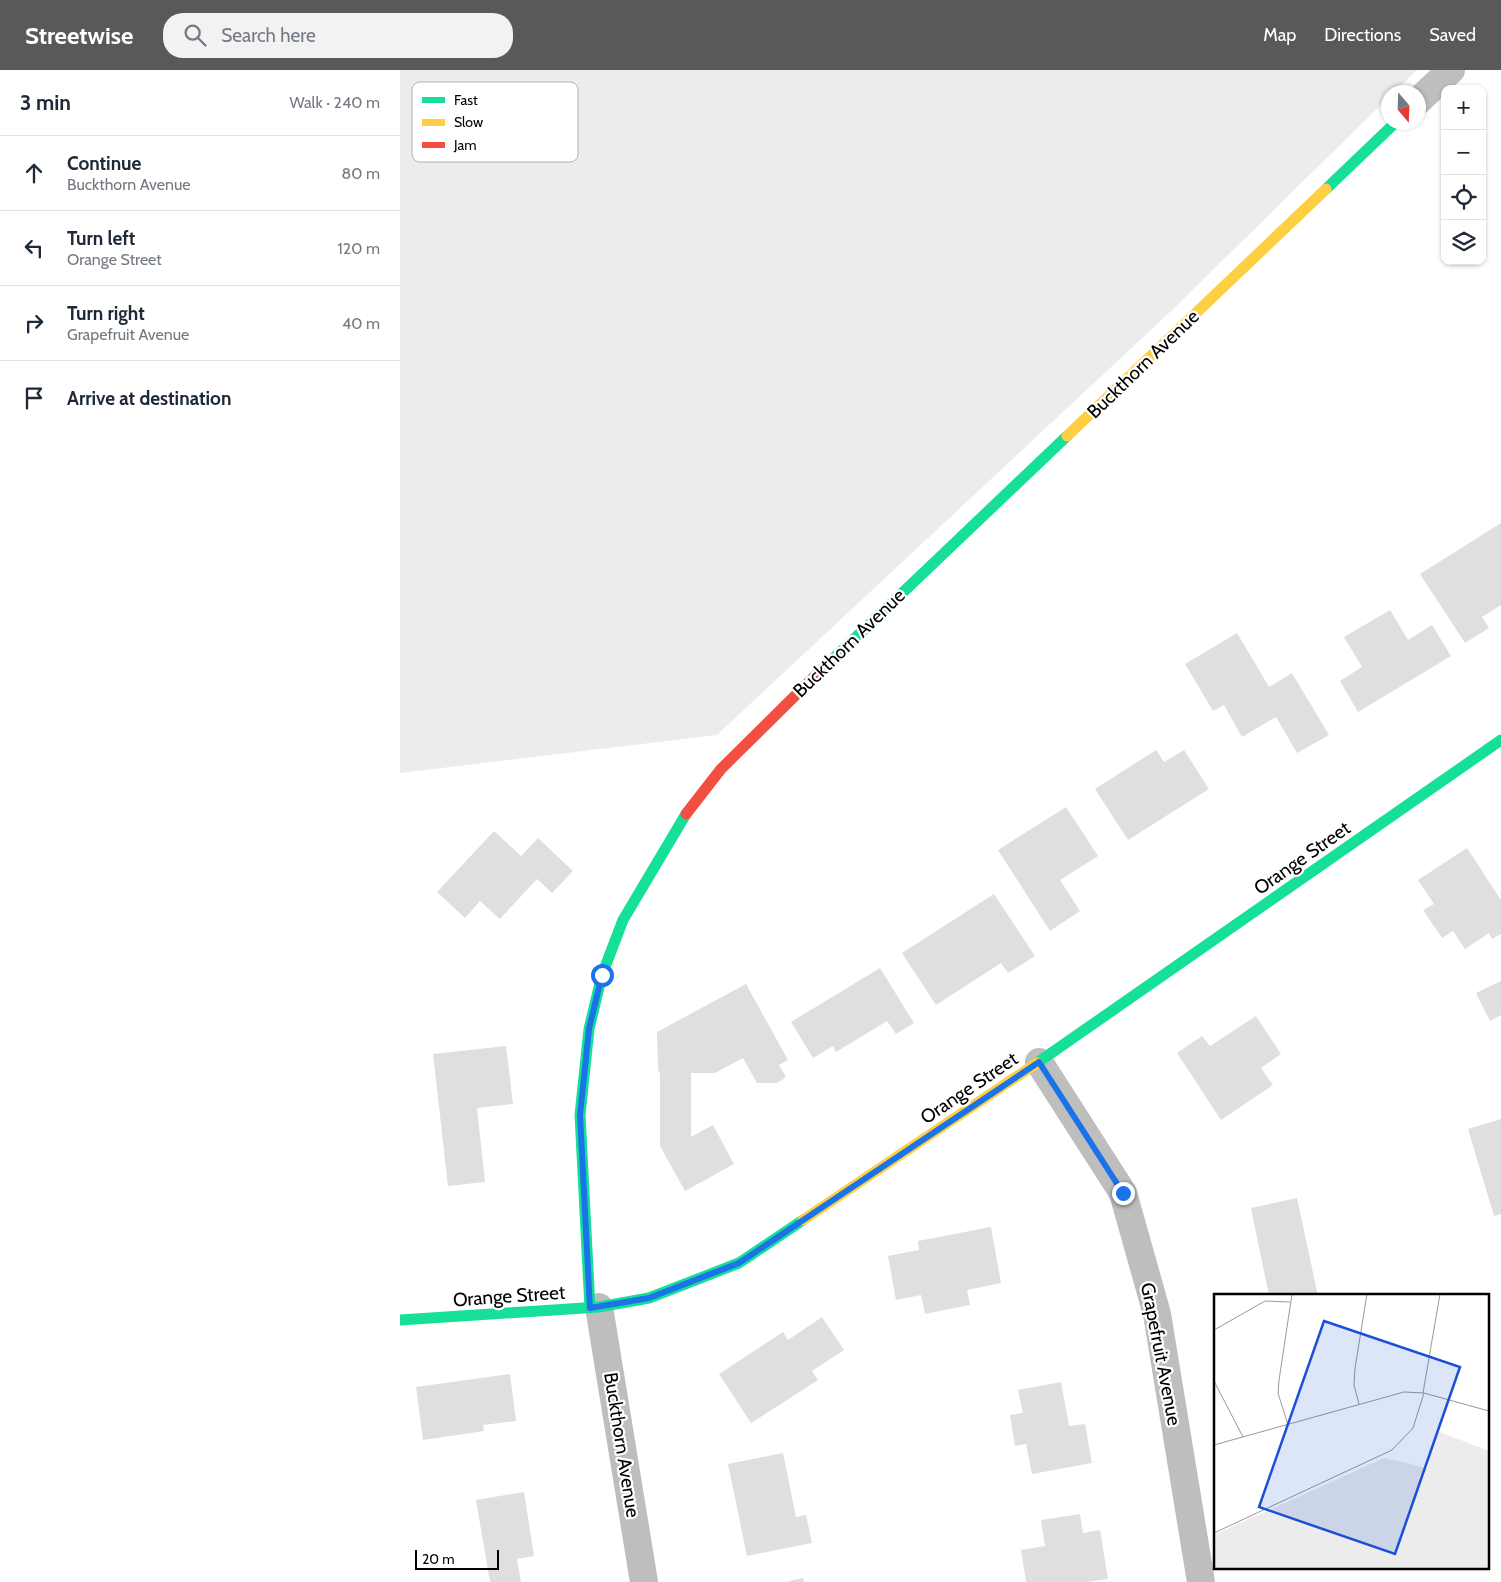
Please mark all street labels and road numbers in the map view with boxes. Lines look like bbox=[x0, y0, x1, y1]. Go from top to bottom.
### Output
street label: Buckthorn Avenue bbox=[1082, 305, 1204, 423]
street label: Buckthorn Avenue bbox=[788, 584, 910, 702]
street label: Orange Street bbox=[1249, 816, 1355, 900]
street label: Orange Street bbox=[916, 1047, 1023, 1129]
street label: Orange Street bbox=[452, 1281, 566, 1311]
street label: Grapefruit Avenue bbox=[1136, 1281, 1186, 1428]
street label: Buckthorn Avenue bbox=[599, 1371, 645, 1519]

